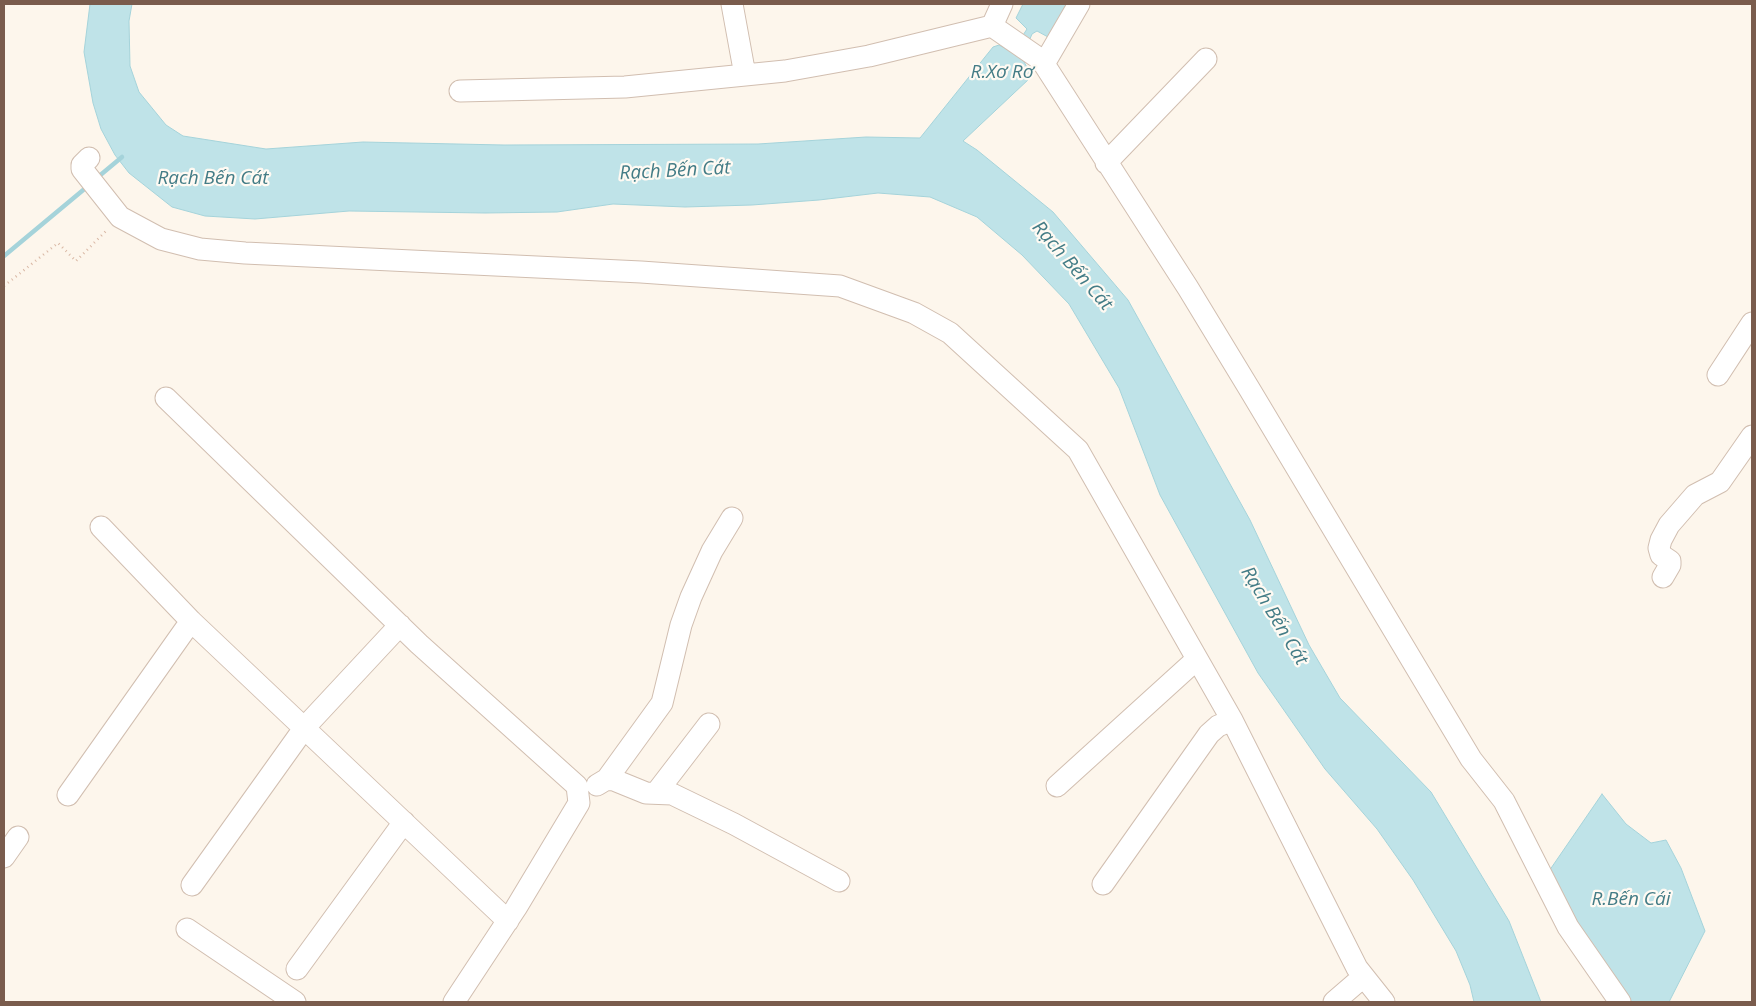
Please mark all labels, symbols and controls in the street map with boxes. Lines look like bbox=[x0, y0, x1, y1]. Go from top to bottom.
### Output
water label: R.Xơ Rơ bbox=[971, 62, 1033, 84]
water label: Rạch Bến Cát bbox=[619, 157, 731, 185]
water label: Rạch Bến Cát bbox=[157, 168, 269, 190]
water label: Rạch Bến Cát bbox=[1027, 217, 1117, 315]
water label: Rạch Bến Cát bbox=[1236, 563, 1312, 669]
water label: R.Bến Cái bbox=[1591, 889, 1671, 911]

